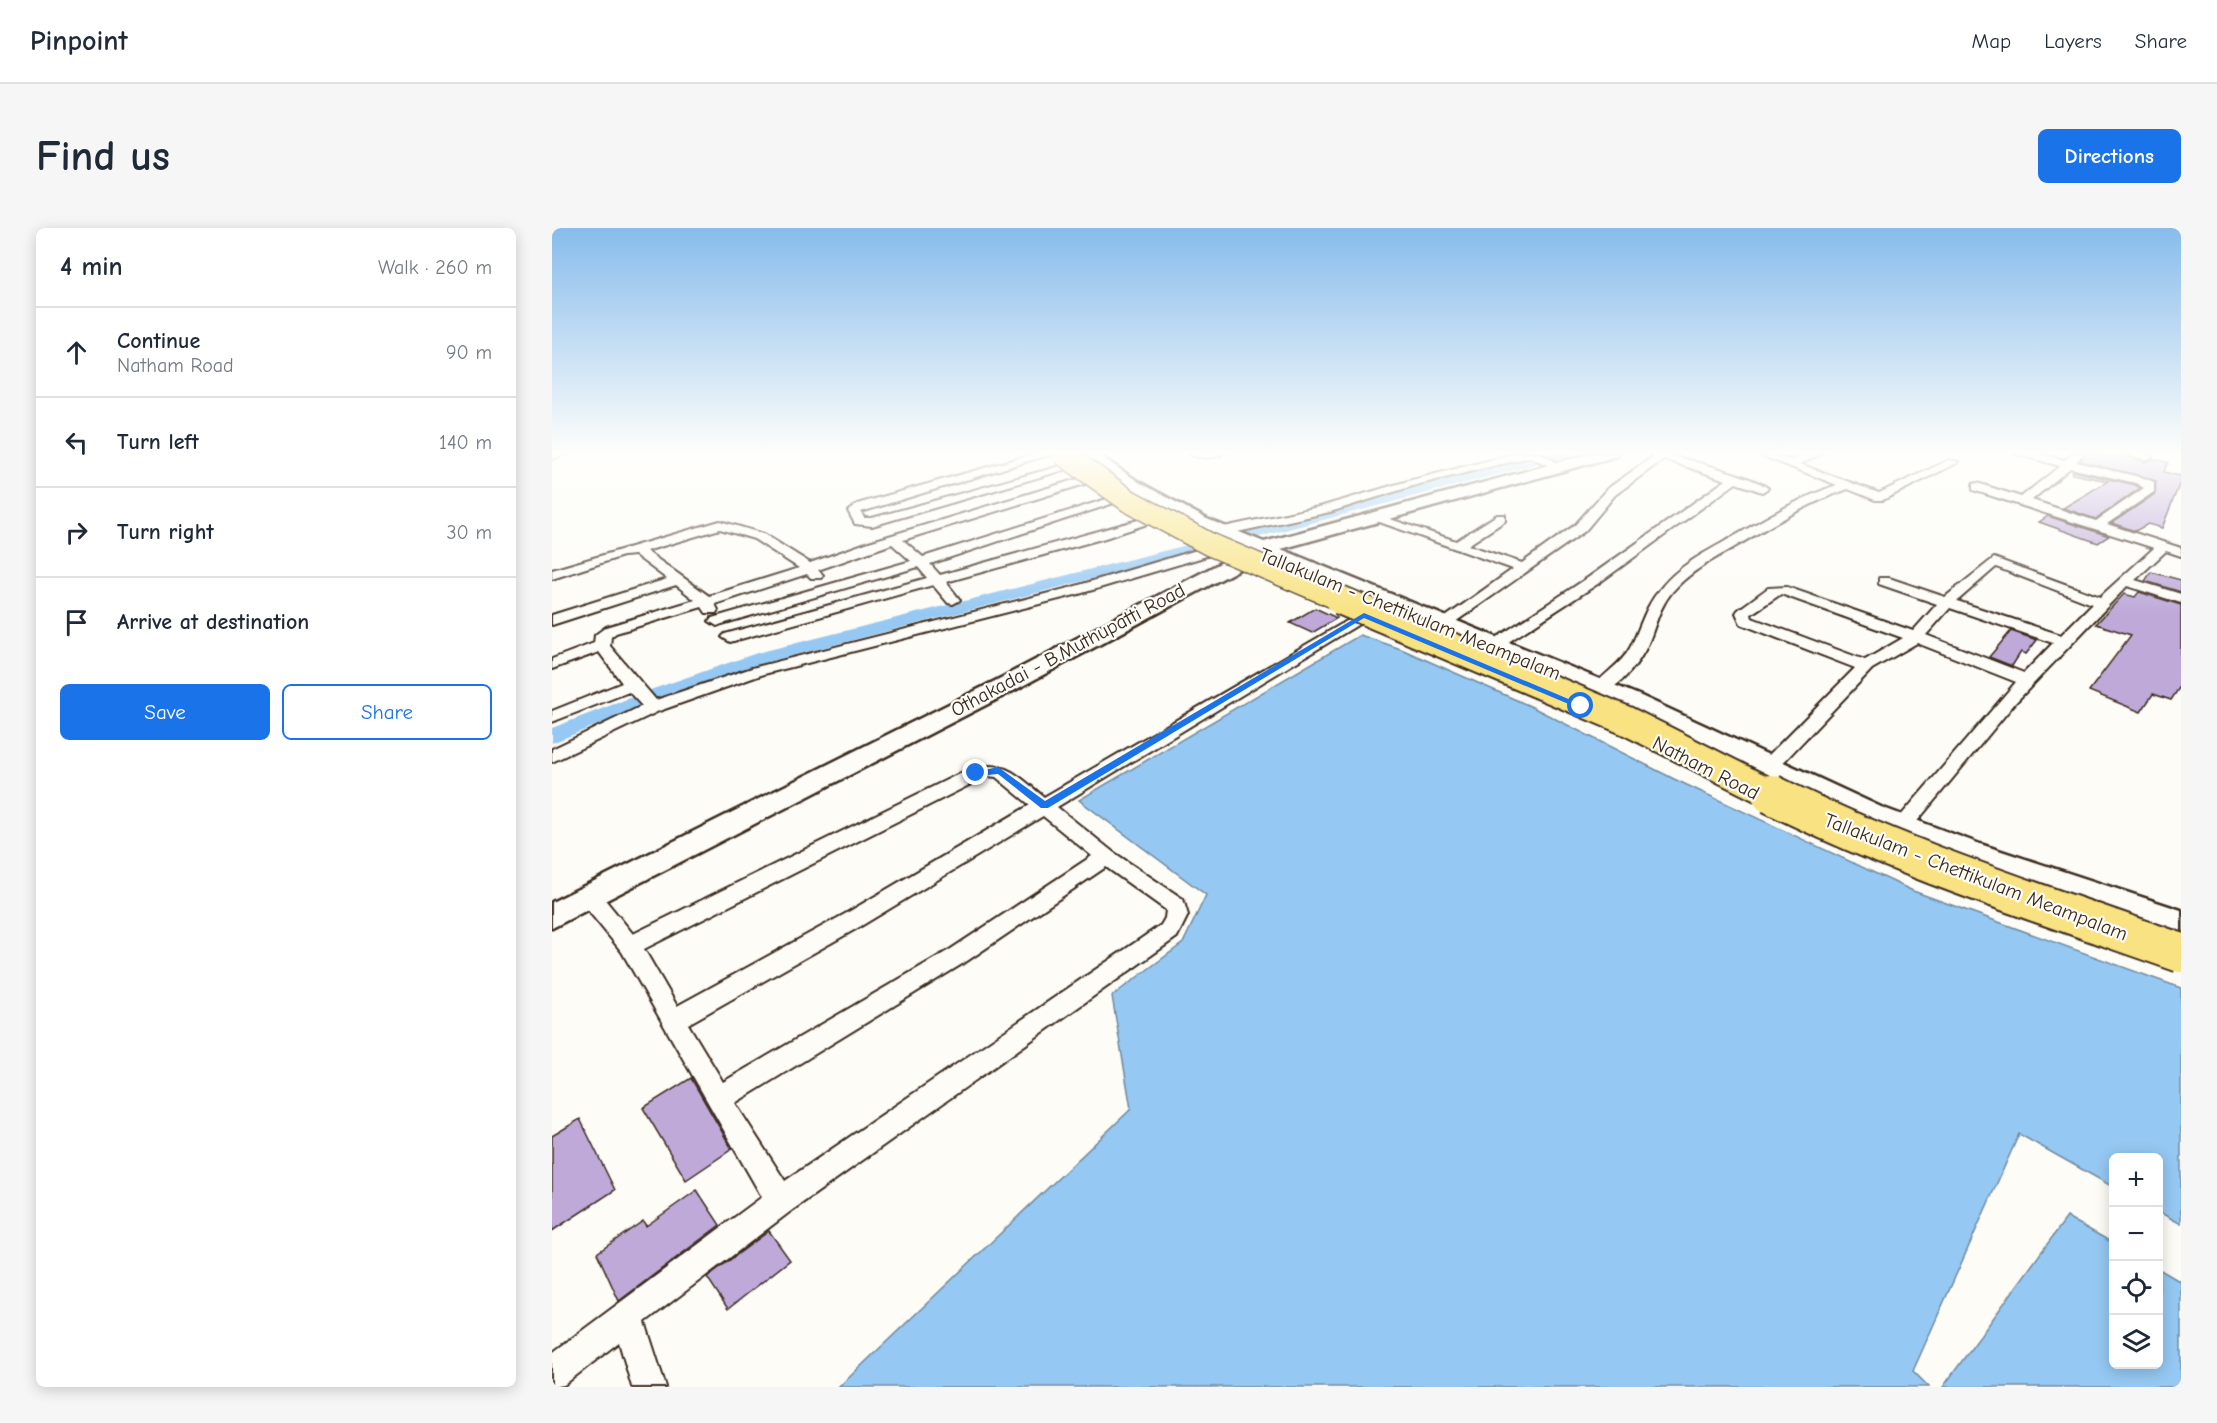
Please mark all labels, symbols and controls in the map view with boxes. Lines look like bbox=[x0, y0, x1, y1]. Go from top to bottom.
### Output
text: Pinpoint bbox=[30, 25, 128, 57]
text: Map bbox=[1972, 29, 2011, 53]
text: Layers bbox=[2044, 29, 2102, 53]
text: Share bbox=[2135, 29, 2187, 53]
button: Directions bbox=[2038, 129, 2181, 183]
text: Find us bbox=[36, 132, 170, 181]
text: 4 min bbox=[60, 252, 123, 282]
text: Walk · 260 m bbox=[378, 256, 492, 279]
text: Continue bbox=[117, 328, 200, 354]
icon: ahead bbox=[60, 336, 93, 369]
text: 90 m bbox=[446, 341, 492, 364]
text: Natham Road bbox=[117, 354, 234, 377]
icon: left bbox=[60, 426, 93, 459]
text: Turn left bbox=[117, 429, 199, 455]
text: 140 m bbox=[439, 431, 492, 454]
icon: right bbox=[60, 516, 93, 549]
text: Turn right bbox=[117, 519, 214, 545]
text: 30 m bbox=[446, 521, 492, 544]
street label: Tallakulam - Chettikulam Meampalam bbox=[1256, 543, 1564, 685]
street label: Othakadai - B.Muthupatti Road bbox=[947, 578, 1189, 722]
icon: arrive bbox=[60, 606, 93, 639]
text: Arrive at destination bbox=[117, 609, 309, 635]
button: Save bbox=[60, 684, 270, 740]
button: Share bbox=[282, 684, 492, 740]
route start bbox=[1567, 692, 1593, 718]
street label: Natham Road bbox=[1649, 731, 1763, 805]
route end bbox=[962, 759, 988, 785]
street label: Tallakulam - Chettikulam Meampalam bbox=[1821, 808, 2131, 946]
map controls bbox=[2109, 1153, 2163, 1369]
button: + bbox=[2109, 1153, 2163, 1207]
button: − bbox=[2109, 1207, 2163, 1261]
button: locate bbox=[2109, 1261, 2163, 1315]
button: layers bbox=[2109, 1315, 2163, 1369]

